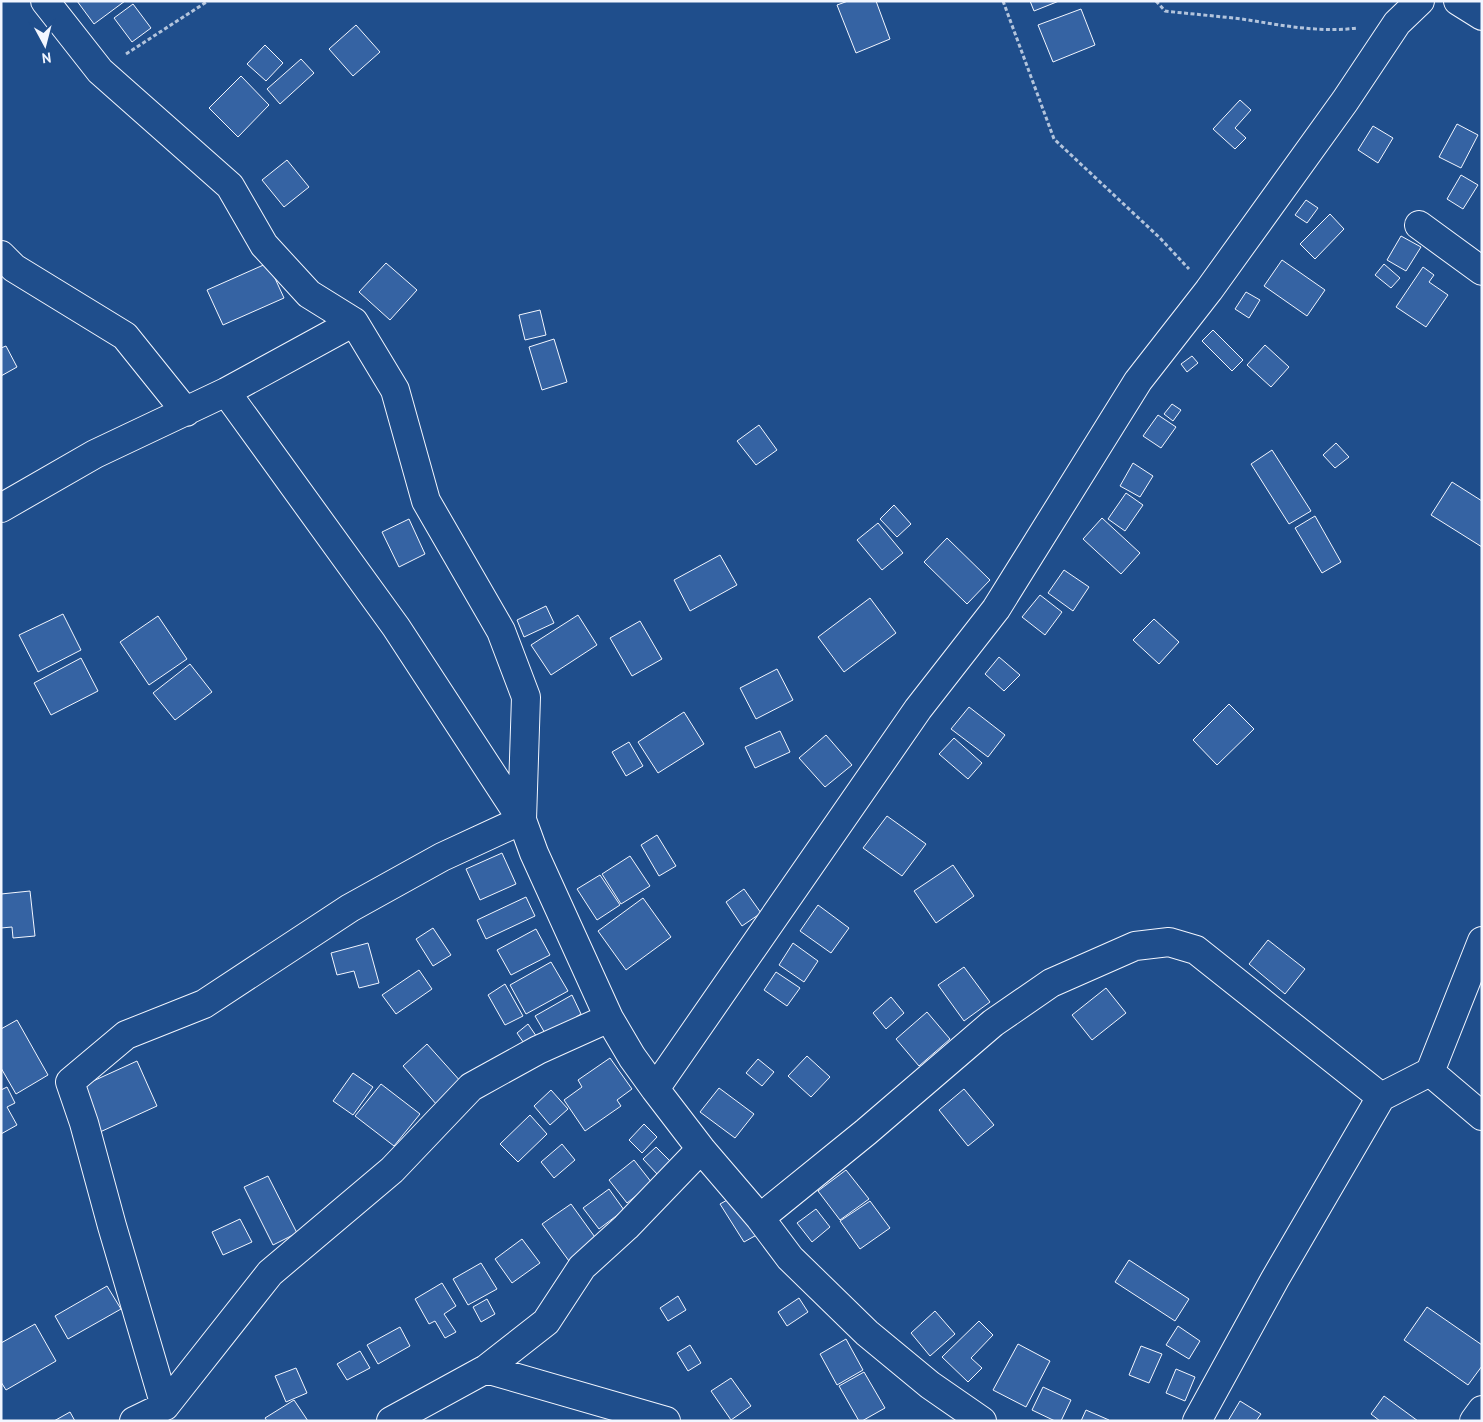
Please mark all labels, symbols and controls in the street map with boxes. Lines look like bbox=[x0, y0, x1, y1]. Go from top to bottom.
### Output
north arrow bbox=[20, 20, 70, 70]
text: N bbox=[41, 48, 52, 67]

